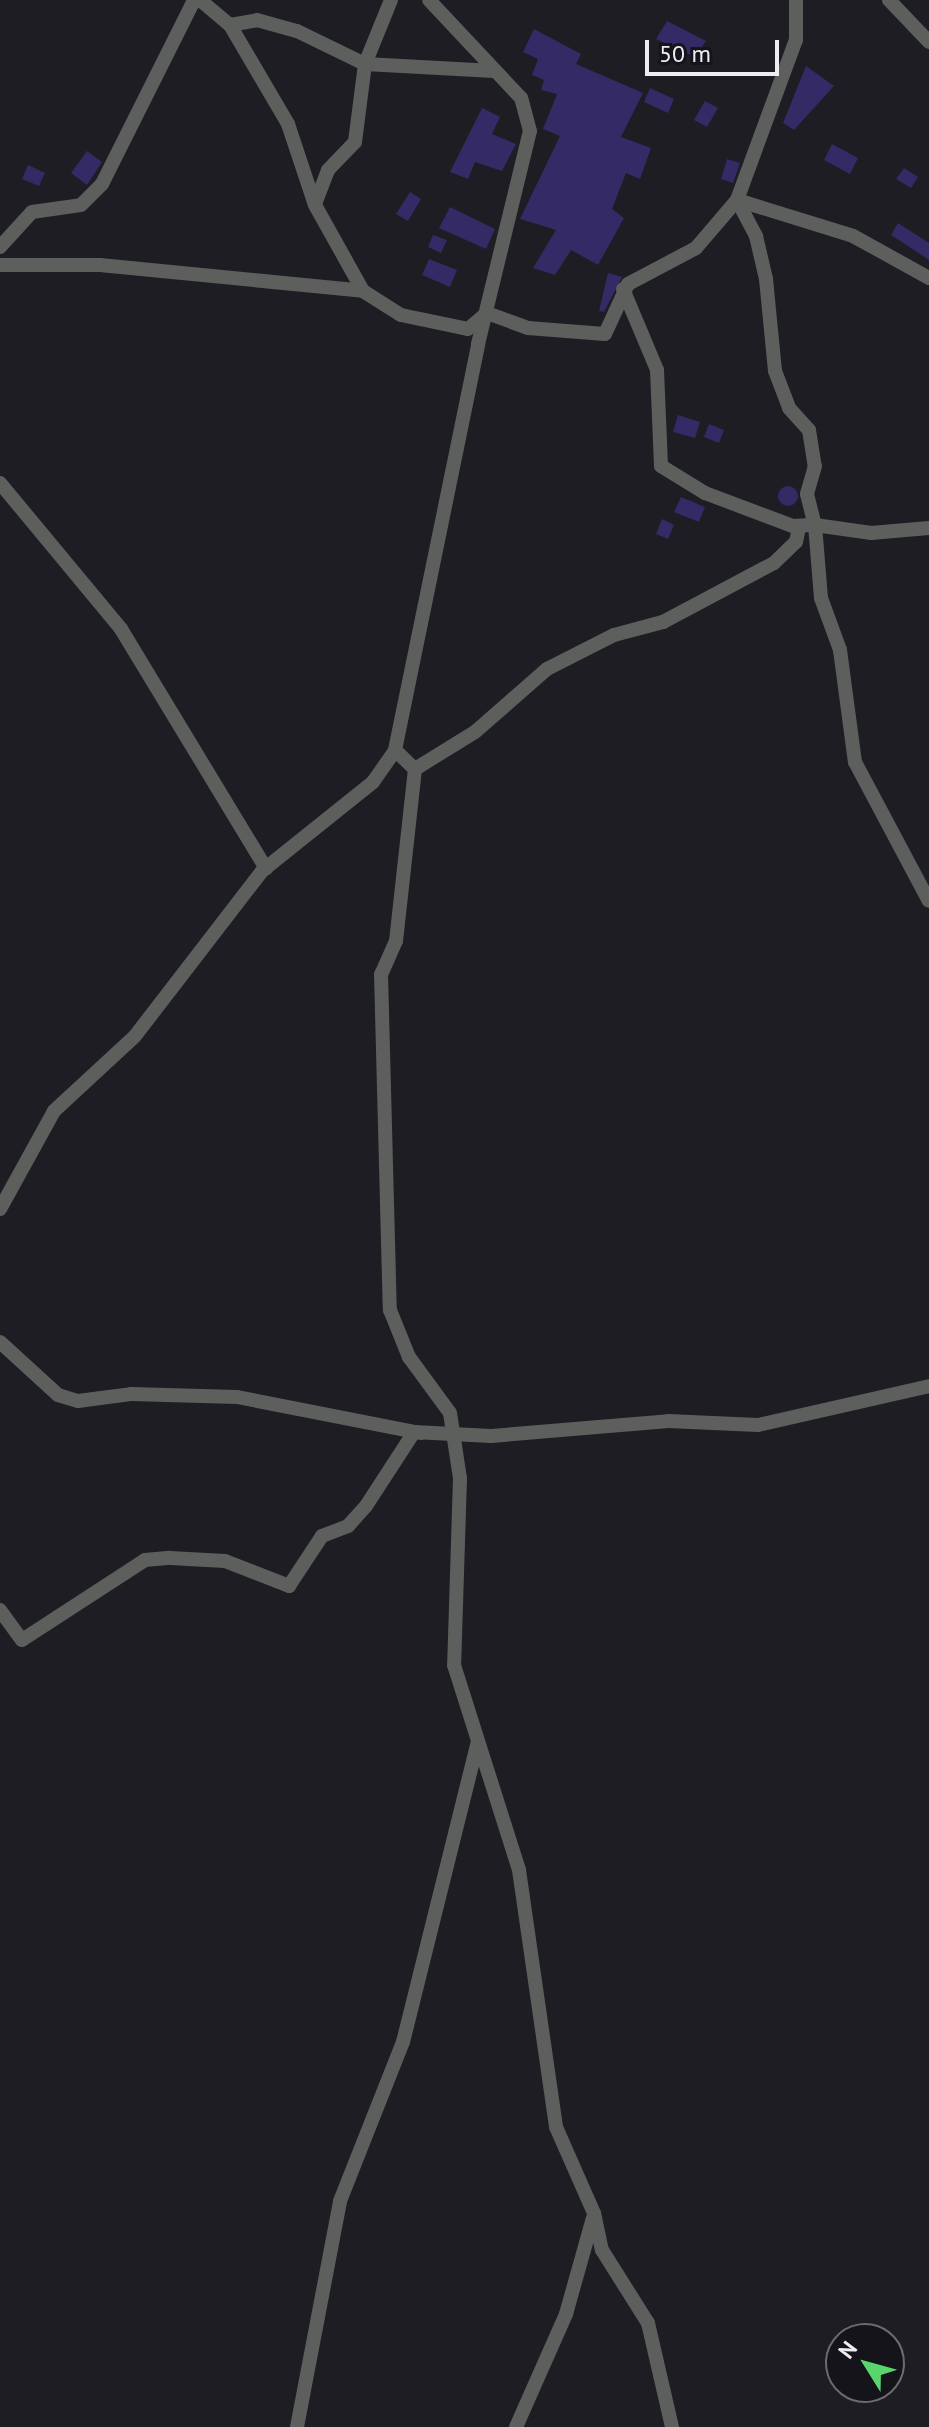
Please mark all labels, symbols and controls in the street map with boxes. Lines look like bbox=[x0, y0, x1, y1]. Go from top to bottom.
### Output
scale bar bbox=[649, 24, 783, 74]
text: 50 m bbox=[659, 38, 711, 69]
north arrow bbox=[825, 2323, 905, 2403]
text: N bbox=[832, 2336, 863, 2364]

